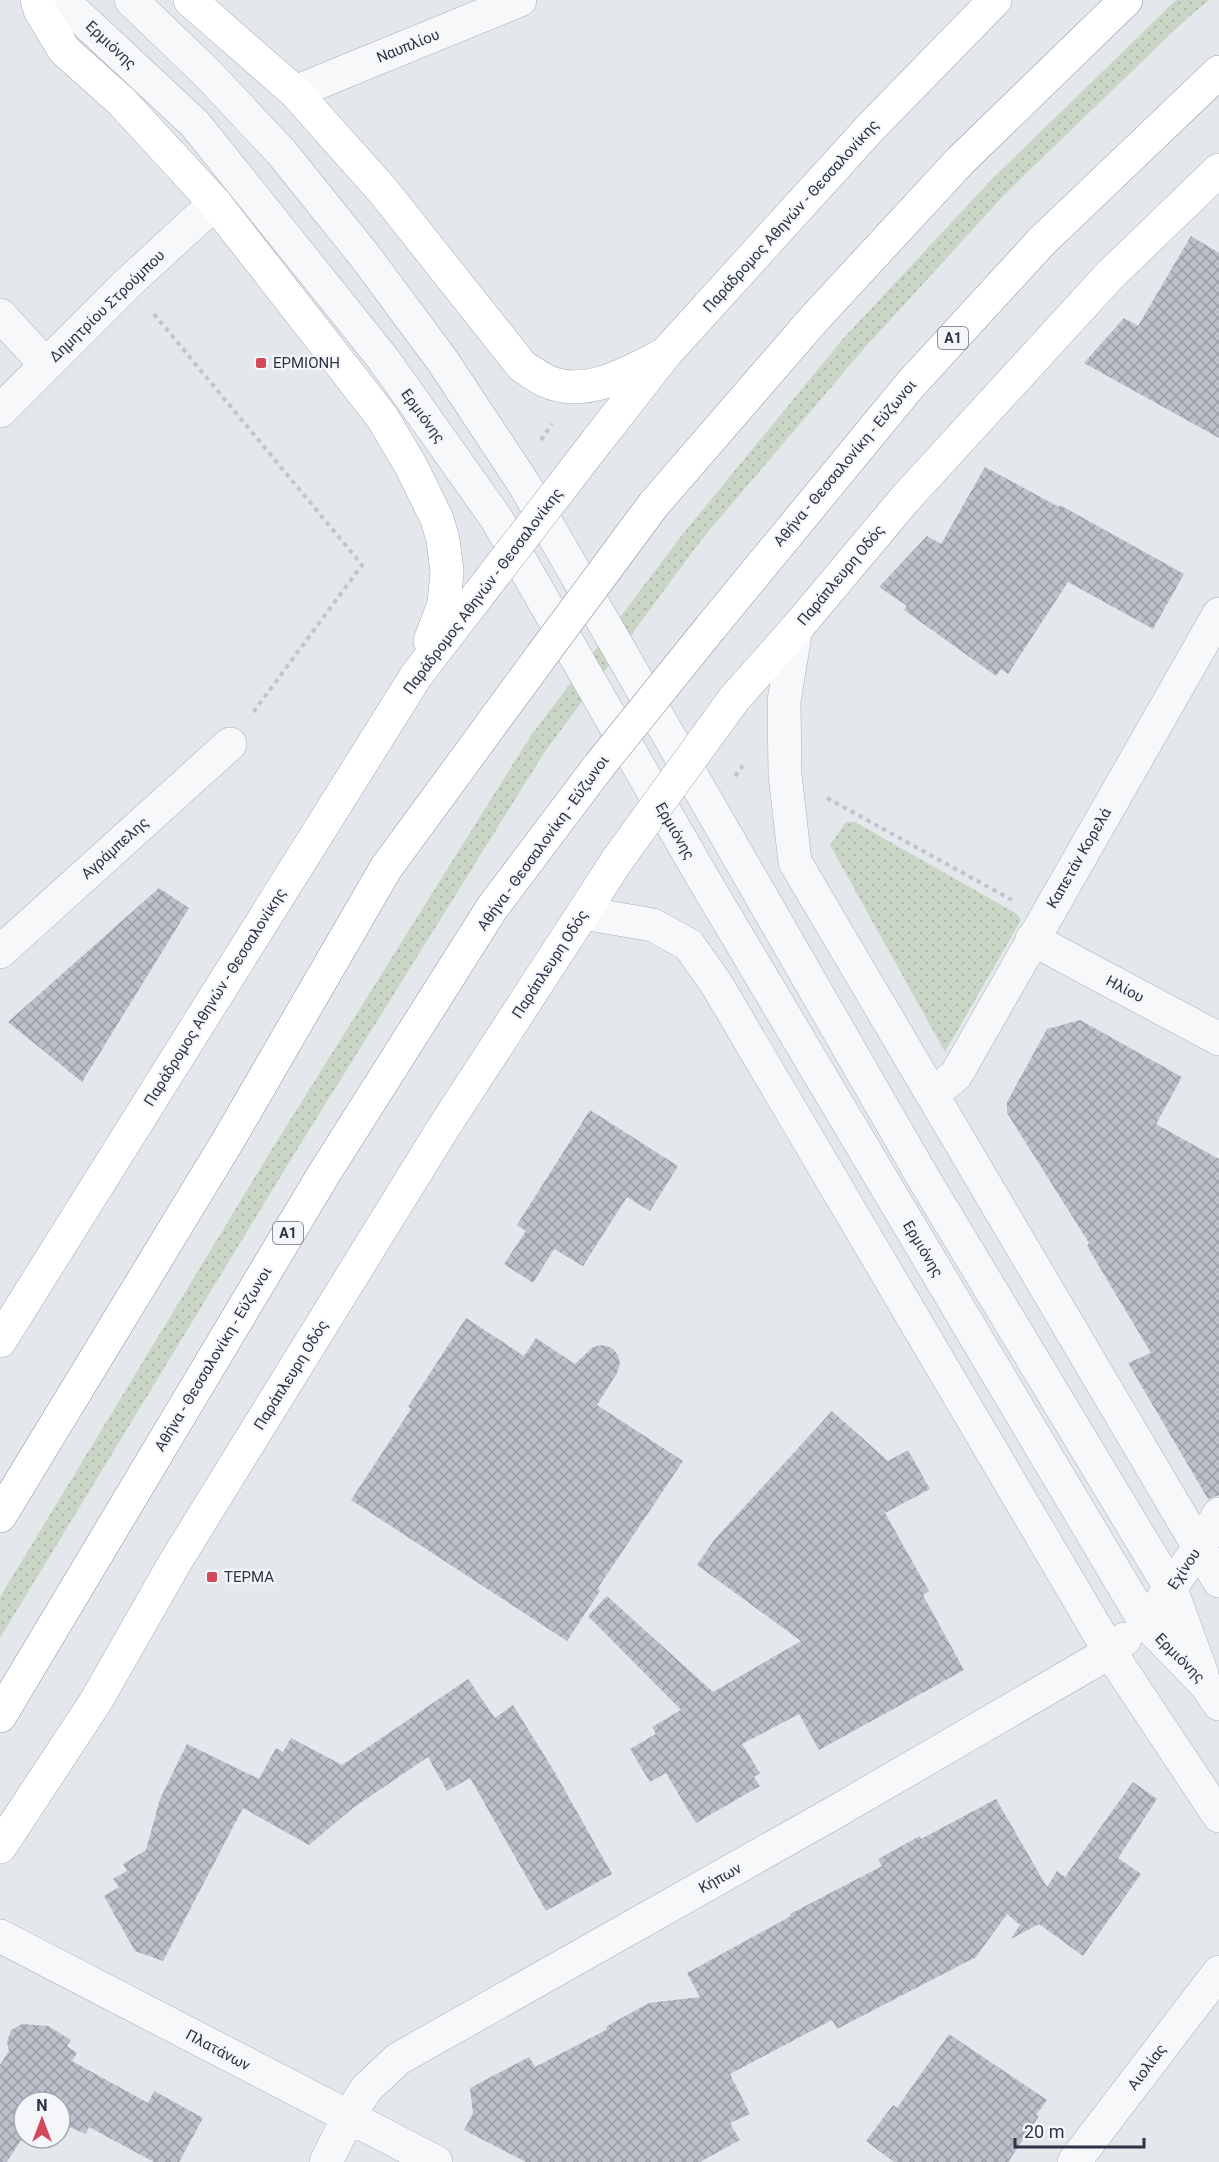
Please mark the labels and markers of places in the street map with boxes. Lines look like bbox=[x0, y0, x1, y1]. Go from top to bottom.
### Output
place label: ΕΡΜΙΟΝΗ bbox=[273, 354, 340, 372]
marker: ΕΡΜΙΟΝΗ bbox=[254, 356, 268, 370]
place label: ΤΕΡΜΑ bbox=[224, 1568, 274, 1586]
marker: ΤΕΡΜΑ bbox=[205, 1570, 219, 1584]

